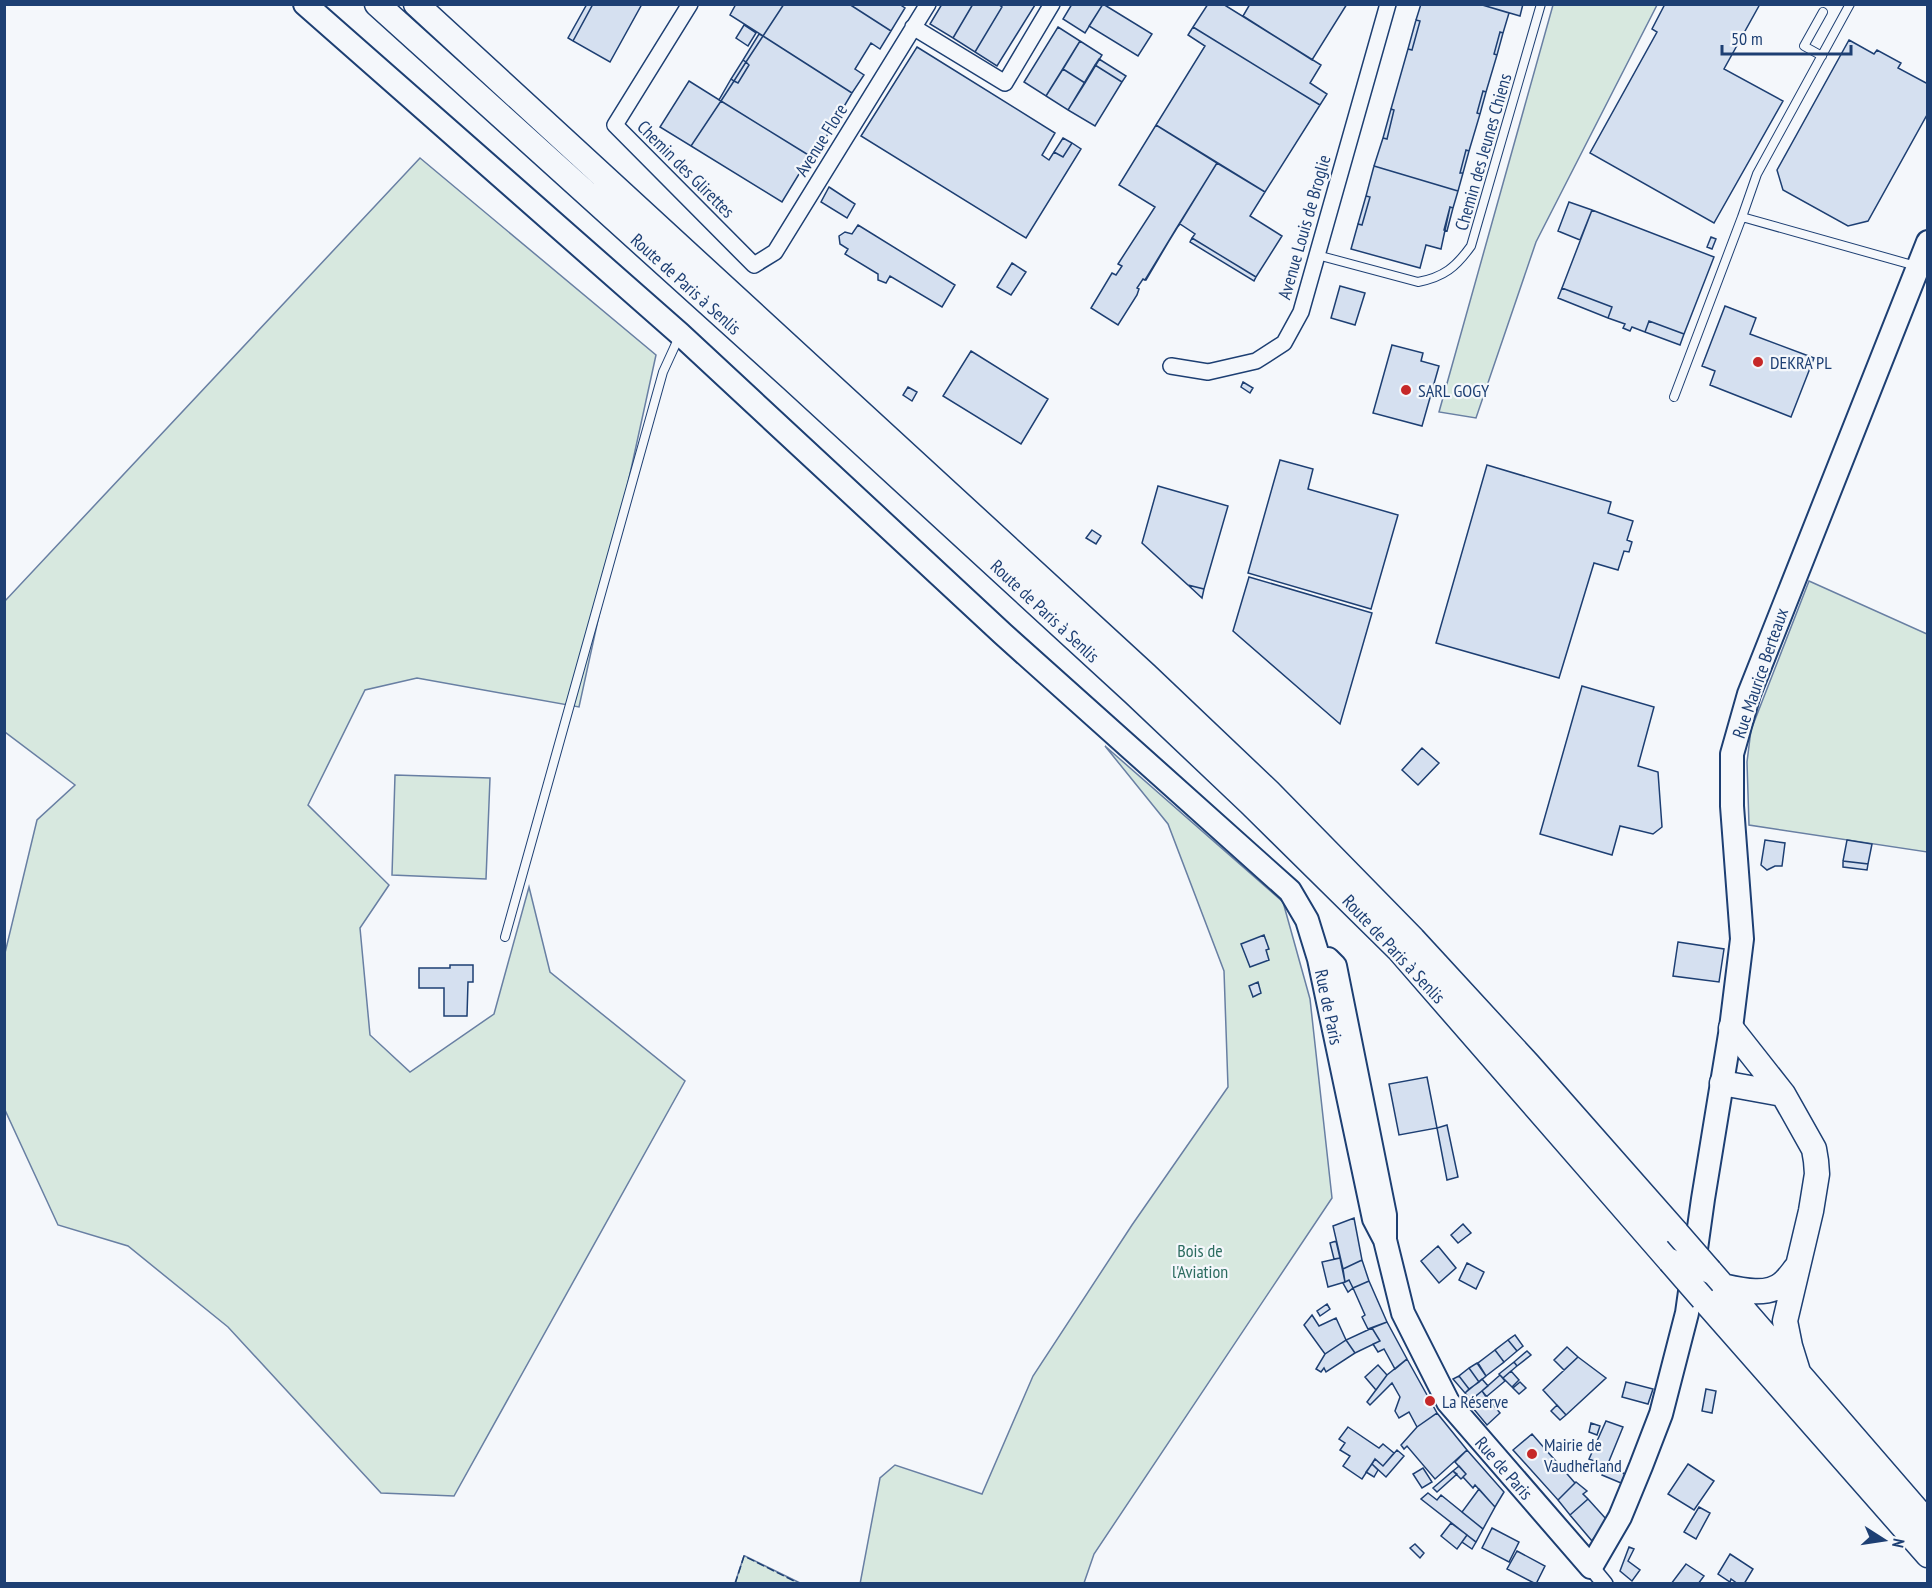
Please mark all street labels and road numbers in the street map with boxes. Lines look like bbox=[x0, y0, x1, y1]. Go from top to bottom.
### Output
street label: Chemin des Jeunes Chiens bbox=[1450, 71, 1516, 233]
street label: Avenue Flore bbox=[790, 100, 852, 180]
street label: Chemin des Glirettes bbox=[632, 115, 740, 223]
street label: Avenue Louis de Broglie bbox=[1272, 152, 1336, 302]
street label: Route de Paris à Senlis bbox=[626, 228, 746, 340]
street label: Route de Paris à Senlis bbox=[986, 555, 1104, 667]
street label: Rue Maurice Berteaux bbox=[1727, 604, 1793, 741]
street label: Route de Paris à Senlis bbox=[1338, 890, 1450, 1008]
street label: Rue de Paris bbox=[1310, 967, 1348, 1047]
street label: Rue de Paris bbox=[1470, 1432, 1538, 1504]

